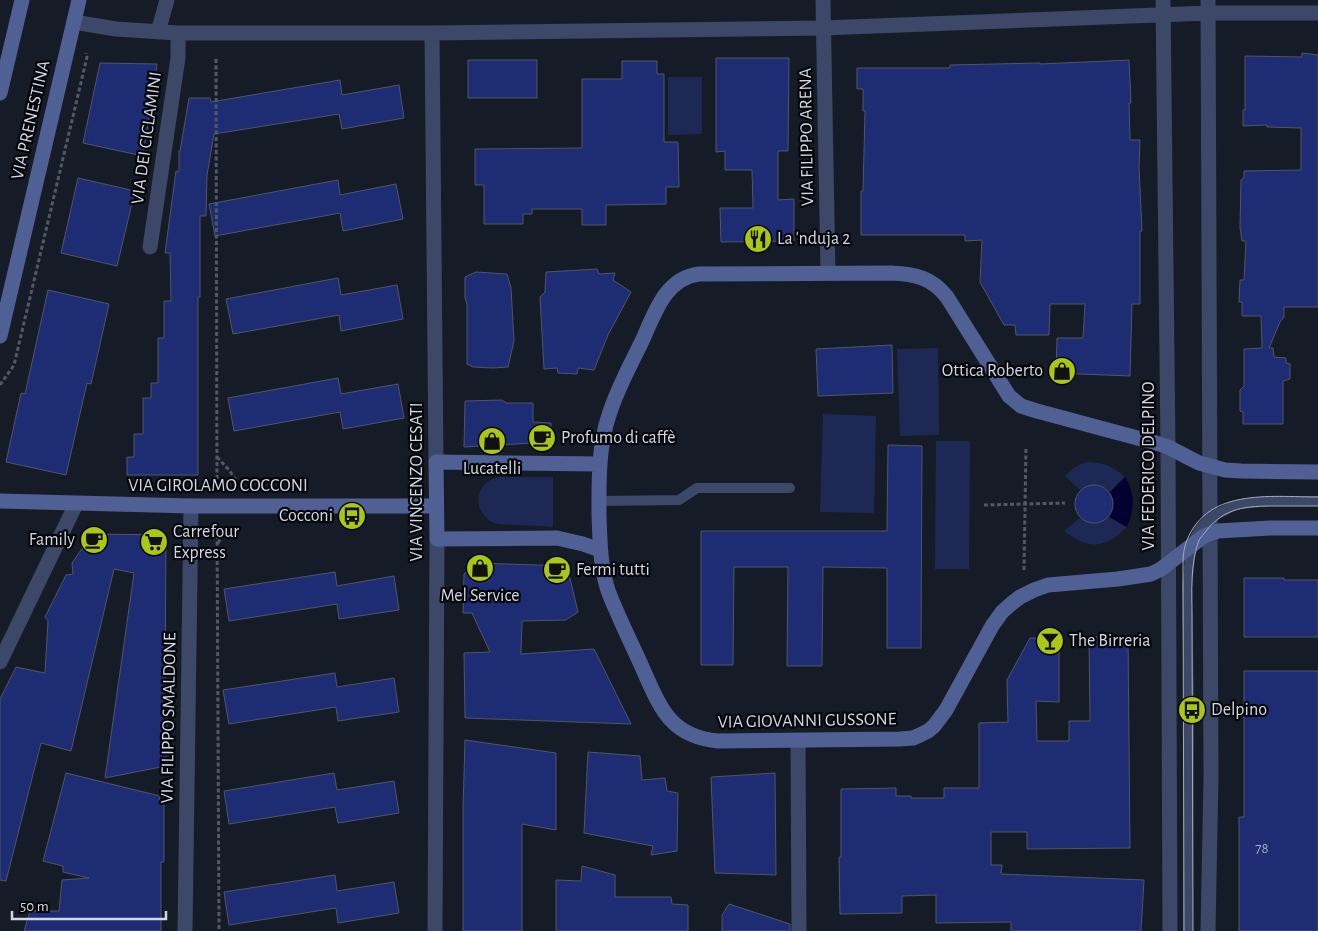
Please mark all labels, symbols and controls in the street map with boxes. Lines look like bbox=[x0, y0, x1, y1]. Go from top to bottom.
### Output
street label: VIA PRENESTINA bbox=[9, 58, 54, 181]
street label: VIA FILIPPO ARENA bbox=[797, 67, 817, 206]
street label: VIA DEI CICLAMINI bbox=[129, 71, 165, 205]
restaurant icon: La 'nduja 2 bbox=[743, 224, 773, 254]
place label: La 'nduja 2 bbox=[777, 230, 850, 248]
shop icon: Ottica Roberto bbox=[1047, 356, 1077, 386]
place label: Ottica Roberto bbox=[942, 362, 1043, 380]
street label: VIA FEDERICO DELPINO bbox=[1140, 382, 1158, 550]
street label: VIA VINCENZO CESATI bbox=[408, 402, 426, 562]
cafe icon: Profumo di caffè bbox=[527, 423, 557, 453]
shop icon: Lucatelli bbox=[477, 426, 507, 456]
place label: Profumo di caffè bbox=[561, 429, 675, 447]
place label: Lucatelli bbox=[463, 460, 521, 478]
street label: VIA GIROLAMO COCCONI bbox=[128, 477, 308, 495]
bus stop icon: Cocconi bbox=[337, 501, 367, 531]
place label: Cocconi bbox=[279, 507, 333, 525]
place label: Carrefour Express bbox=[173, 523, 239, 562]
cafe icon: Family bbox=[79, 525, 109, 555]
supermarket icon: Carrefour Express bbox=[139, 527, 169, 557]
place label: Family bbox=[29, 531, 75, 549]
shop icon: Mel Service bbox=[465, 553, 495, 583]
cafe icon: Fermi tutti bbox=[542, 555, 572, 585]
place label: Fermi tutti bbox=[576, 561, 650, 579]
place label: Mel Service bbox=[440, 587, 520, 605]
bar icon: The Birreria bbox=[1035, 626, 1065, 656]
street label: VIA FILIPPO SMALDONE bbox=[159, 632, 179, 804]
place label: The Birreria bbox=[1069, 632, 1151, 650]
bus stop icon: Delpino bbox=[1177, 695, 1207, 725]
place label: Delpino bbox=[1211, 701, 1267, 719]
street label: VIA GIOVANNI GUSSONE bbox=[717, 710, 897, 732]
house number: 78 bbox=[1255, 841, 1269, 856]
scale bar bbox=[12, 888, 166, 920]
text: 50 m bbox=[20, 899, 49, 914]

